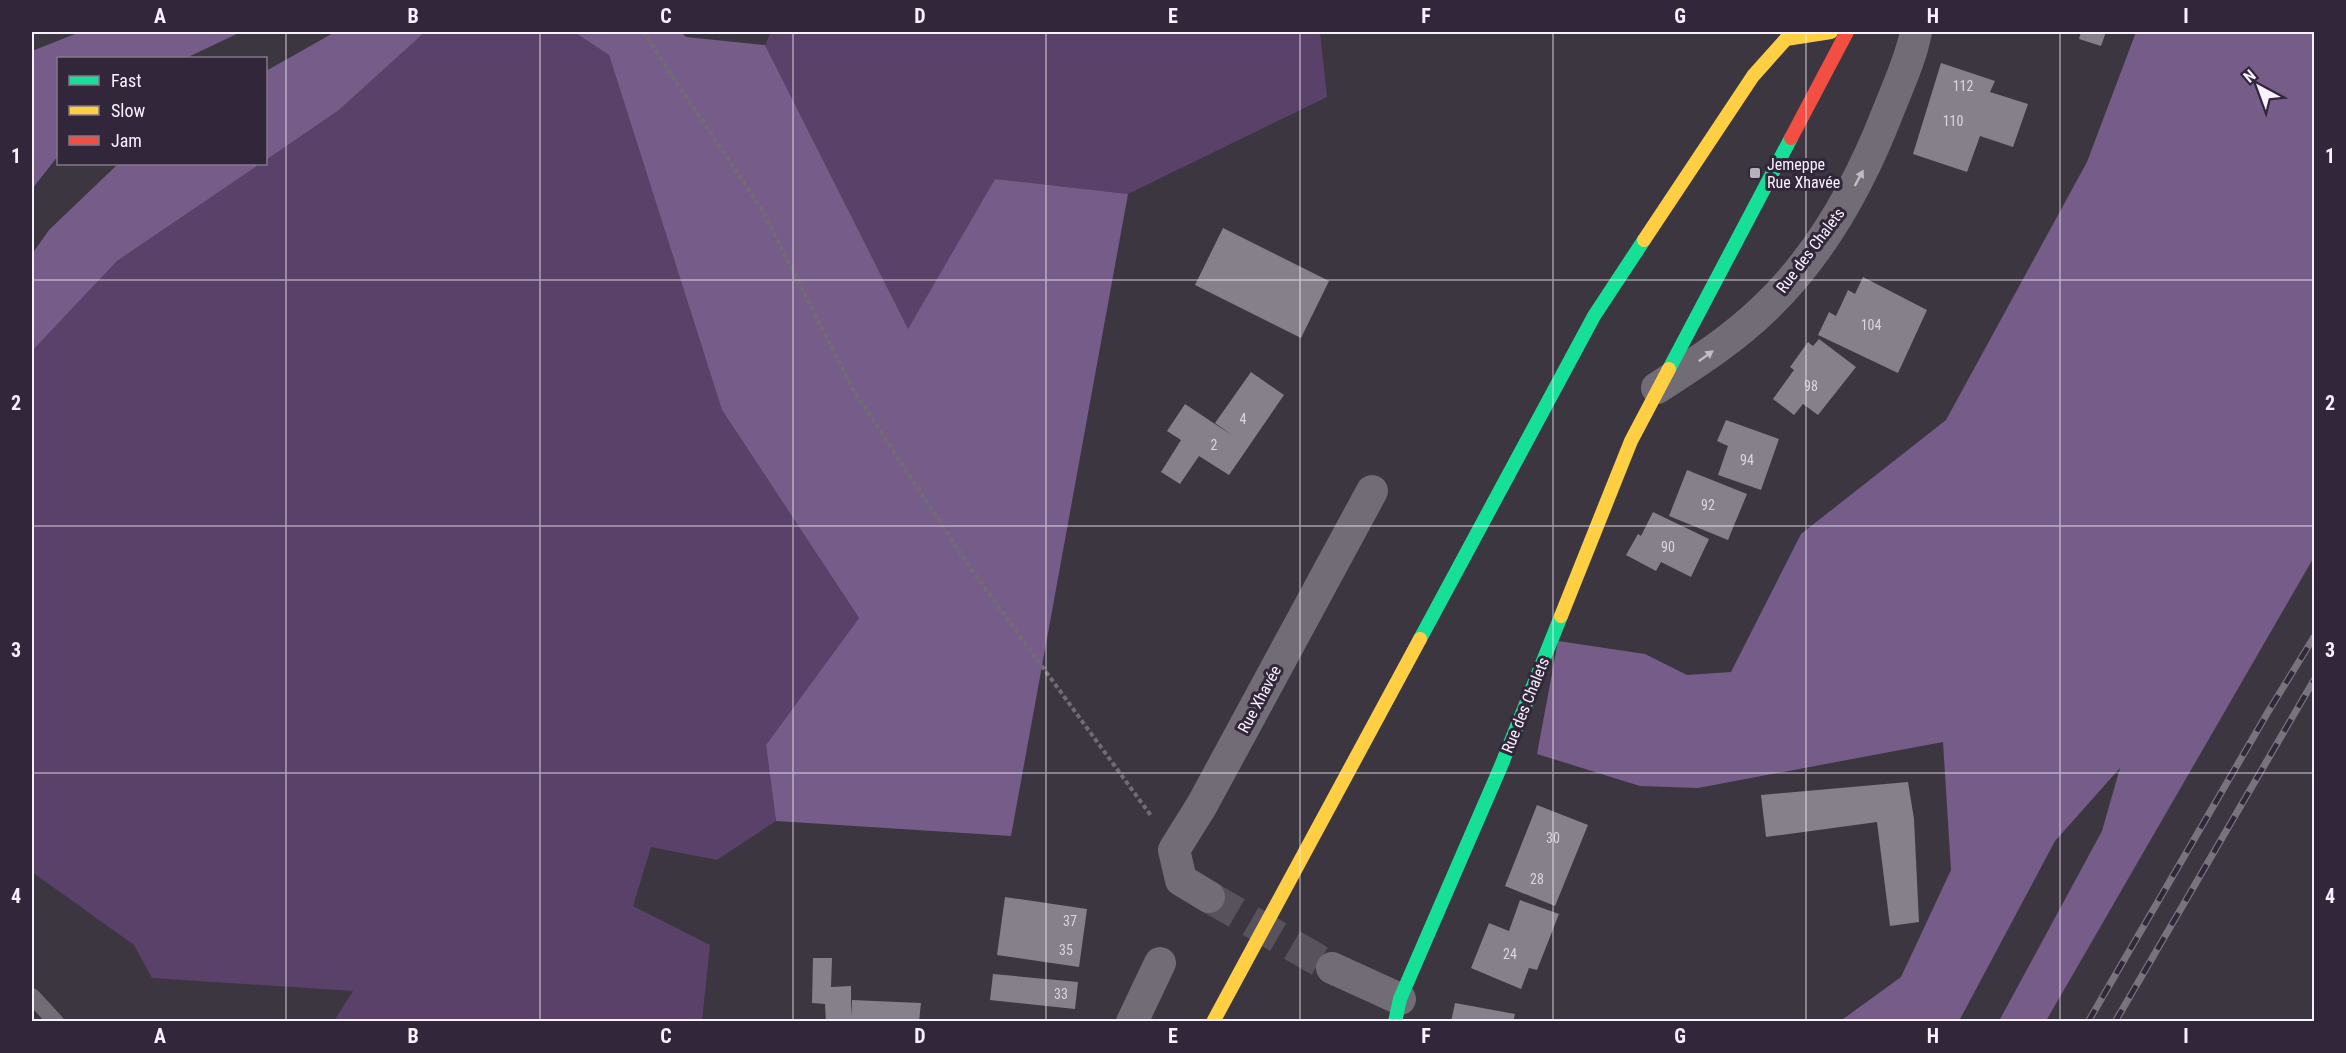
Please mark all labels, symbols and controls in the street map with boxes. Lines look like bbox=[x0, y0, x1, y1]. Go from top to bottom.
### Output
text: A bbox=[154, 4, 166, 28]
text: B bbox=[407, 4, 419, 28]
text: C bbox=[660, 4, 672, 28]
text: D bbox=[914, 4, 926, 28]
text: E bbox=[1168, 4, 1178, 28]
text: F bbox=[1421, 4, 1431, 28]
text: G bbox=[1674, 4, 1686, 28]
text: H bbox=[1927, 4, 1939, 28]
text: I bbox=[2183, 4, 2189, 28]
legend bbox=[57, 57, 267, 165]
north arrow bbox=[2229, 57, 2289, 117]
text: N bbox=[2240, 66, 2259, 86]
text: Fast bbox=[111, 70, 142, 91]
house number: 112 bbox=[1953, 78, 1973, 94]
text: Slow bbox=[111, 100, 146, 121]
house number: 110 bbox=[1943, 113, 1963, 129]
text: Jam bbox=[111, 130, 142, 151]
text: 1 bbox=[11, 144, 21, 168]
text: 1 bbox=[2325, 144, 2335, 168]
place label: Jemeppe Rue Xhavée bbox=[1767, 155, 1840, 192]
marker: Jemeppe Rue Xhavée bbox=[1748, 166, 1762, 180]
one-way arrow bbox=[1854, 169, 1864, 186]
street label: Rue des Chalets bbox=[1772, 204, 1849, 297]
house number: 104 bbox=[1861, 317, 1881, 333]
one-way arrow bbox=[1697, 350, 1713, 362]
house number: 98 bbox=[1804, 378, 1818, 394]
text: 2 bbox=[11, 391, 21, 415]
text: 2 bbox=[2325, 391, 2335, 415]
house number: 4 bbox=[1240, 411, 1247, 427]
house number: 2 bbox=[1211, 437, 1218, 453]
house number: 94 bbox=[1740, 452, 1754, 468]
house number: 92 bbox=[1701, 497, 1715, 513]
house number: 90 bbox=[1661, 539, 1675, 555]
text: 3 bbox=[11, 638, 21, 662]
text: 3 bbox=[2325, 638, 2335, 662]
street label: Rue des Chalets bbox=[1498, 655, 1553, 756]
street label: Rue Xhavée bbox=[1234, 662, 1285, 736]
house number: 30 bbox=[1546, 830, 1560, 846]
house number: 28 bbox=[1530, 871, 1544, 887]
text: 4 bbox=[11, 884, 21, 908]
text: 4 bbox=[2325, 884, 2335, 908]
house number: 37 bbox=[1063, 913, 1077, 929]
house number: 35 bbox=[1059, 942, 1073, 958]
house number: 24 bbox=[1503, 946, 1517, 962]
house number: 33 bbox=[1054, 986, 1068, 1002]
text: A bbox=[154, 1024, 166, 1048]
text: B bbox=[407, 1024, 419, 1048]
text: C bbox=[660, 1024, 672, 1048]
text: D bbox=[914, 1024, 926, 1048]
text: E bbox=[1168, 1024, 1178, 1048]
text: F bbox=[1421, 1024, 1431, 1048]
text: G bbox=[1674, 1024, 1686, 1048]
text: H bbox=[1927, 1024, 1939, 1048]
text: I bbox=[2183, 1024, 2189, 1048]

